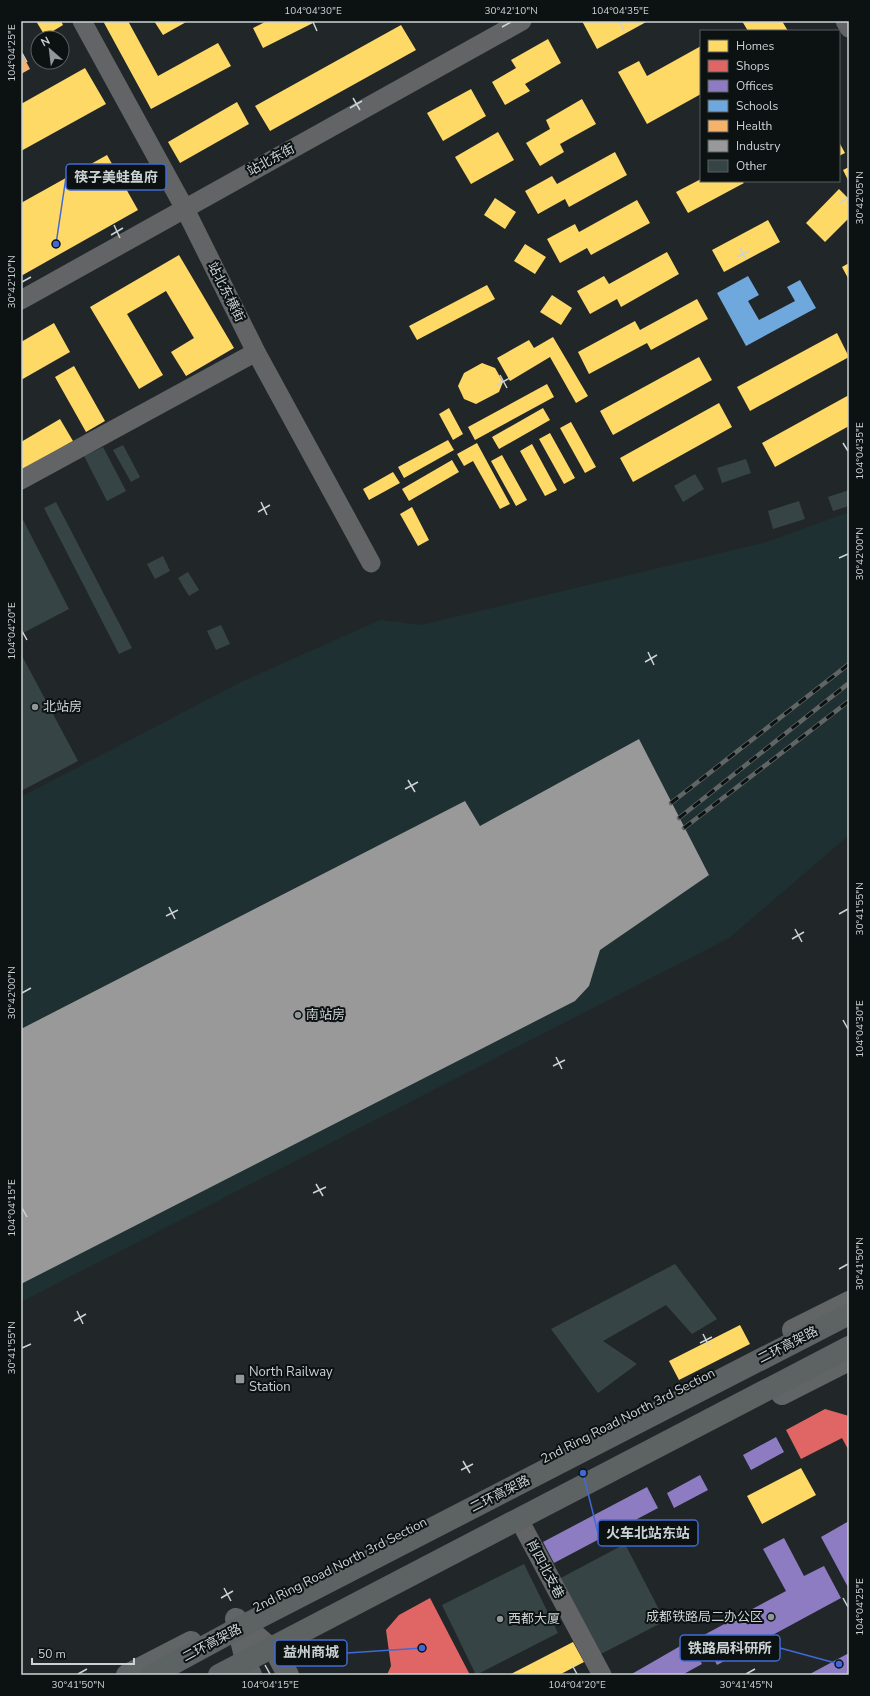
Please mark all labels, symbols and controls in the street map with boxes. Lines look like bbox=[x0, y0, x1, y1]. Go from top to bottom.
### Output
text: 104°04'30"E bbox=[284, 4, 342, 18]
text: 30°42'10"N bbox=[484, 4, 538, 18]
text: 104°04'35"E bbox=[591, 4, 649, 18]
text: 104°04'25"E bbox=[5, 24, 19, 82]
north arrow bbox=[30, 30, 70, 70]
legend bbox=[700, 30, 840, 182]
text: N bbox=[38, 33, 53, 50]
text: Homes bbox=[736, 38, 774, 54]
text: Shops bbox=[736, 58, 770, 74]
text: Offices bbox=[736, 78, 774, 94]
text: Schools bbox=[736, 98, 779, 114]
text: Health bbox=[736, 118, 772, 134]
text: Industry bbox=[736, 138, 781, 154]
street label: 站北东街 bbox=[244, 140, 298, 180]
text: Other bbox=[736, 158, 768, 174]
callout: 筷子美蛙鱼府 bbox=[66, 164, 166, 190]
text: 筷子美蛙鱼府 bbox=[74, 168, 158, 187]
text: 30°42'05"N bbox=[853, 171, 867, 225]
text: 30°42'10"N bbox=[5, 255, 19, 309]
street label: 站北东横街 bbox=[203, 259, 249, 325]
text: 104°04'35"E bbox=[853, 422, 867, 480]
text: 30°42'00"N bbox=[853, 527, 867, 581]
text: 104°04'20"E bbox=[5, 602, 19, 660]
place label: 北站房 bbox=[43, 698, 82, 716]
marker: 北站房 bbox=[30, 702, 40, 712]
text: 30°41'55"N bbox=[853, 882, 867, 936]
text: 30°42'00"N bbox=[5, 966, 19, 1020]
text: 104°04'30"E bbox=[853, 1000, 867, 1058]
place label: 南站房 bbox=[306, 1006, 345, 1024]
marker: 南站房 bbox=[293, 1010, 303, 1020]
text: 104°04'15"E bbox=[5, 1179, 19, 1237]
text: 30°41'50"N bbox=[853, 1237, 867, 1291]
text: 30°41'55"N bbox=[5, 1321, 19, 1375]
street label: 二环高架路 bbox=[755, 1322, 821, 1368]
place label: North Railway Station bbox=[249, 1363, 333, 1396]
street label: 2nd Ring Road North 3rd Section bbox=[538, 1364, 718, 1468]
marker: North Railway Station bbox=[234, 1373, 246, 1385]
street label: 二环高架路 bbox=[467, 1471, 533, 1517]
street label: 2nd Ring Road North 3rd Section bbox=[250, 1513, 430, 1617]
callout: 火车北站东站 bbox=[598, 1520, 698, 1546]
text: 火车北站东站 bbox=[606, 1524, 690, 1543]
street label: 肖四北支巷 bbox=[522, 1536, 568, 1602]
text: 104°04'25"E bbox=[853, 1578, 867, 1636]
place label: 成都铁路局二办公区 bbox=[646, 1608, 763, 1626]
place label: 西都大厦 bbox=[508, 1610, 560, 1628]
marker: 成都铁路局二办公区 bbox=[766, 1612, 776, 1622]
marker: 西都大厦 bbox=[495, 1614, 505, 1624]
street label: 二环高架路 bbox=[179, 1620, 245, 1666]
callout: 铁路局科研所 bbox=[680, 1635, 780, 1661]
text: 铁路局科研所 bbox=[688, 1639, 772, 1658]
scale bar bbox=[32, 1640, 134, 1666]
callout: 益州商城 bbox=[275, 1640, 347, 1666]
text: 益州商城 bbox=[283, 1643, 339, 1662]
text: 50 m bbox=[38, 1646, 66, 1662]
text: 30°41'50"N bbox=[51, 1678, 105, 1692]
text: 104°04'15"E bbox=[241, 1678, 299, 1692]
text: 104°04'20"E bbox=[548, 1678, 606, 1692]
text: 30°41'45"N bbox=[719, 1678, 773, 1692]

